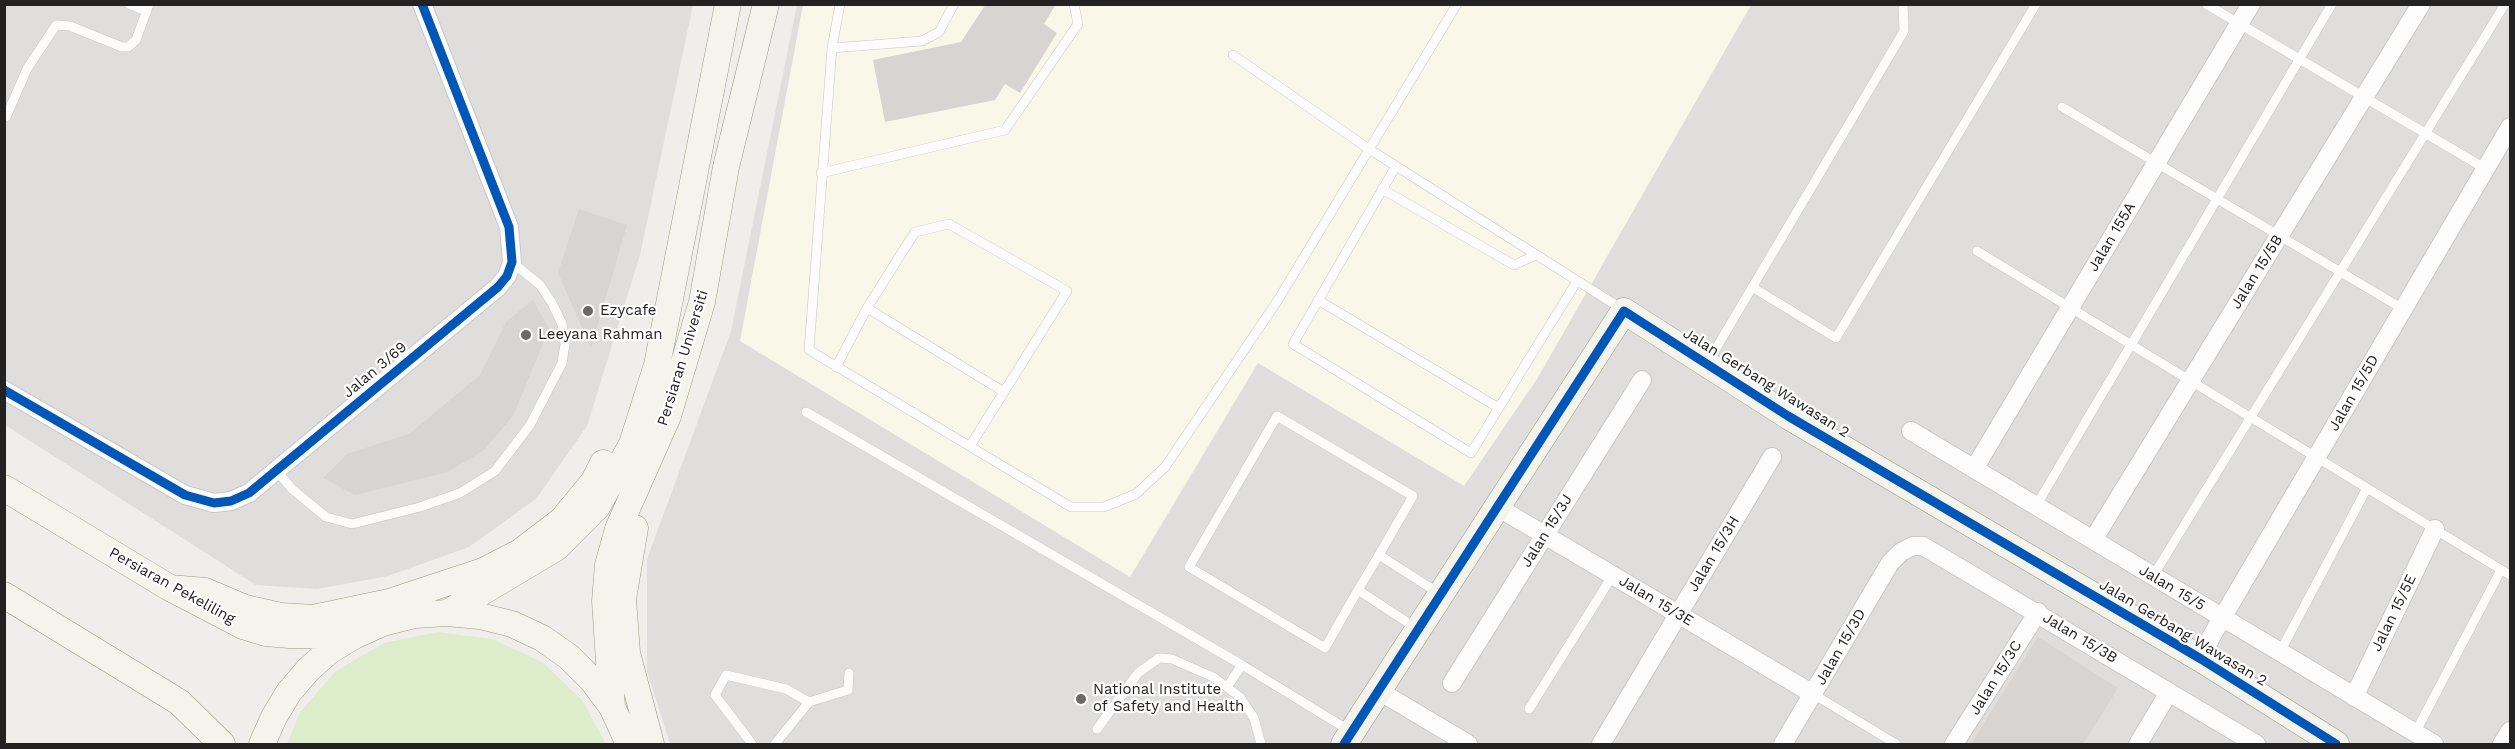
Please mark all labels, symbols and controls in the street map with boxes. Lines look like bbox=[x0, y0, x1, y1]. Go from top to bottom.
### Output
street label: Jalan 155A bbox=[2084, 199, 2140, 275]
street label: Jalan 15/5B bbox=[2227, 232, 2287, 312]
street label: Persiaran Universiti bbox=[654, 288, 712, 428]
place label: Ezycafe bbox=[600, 302, 656, 320]
marker: Ezycafe bbox=[581, 304, 595, 318]
street label: Jalan Gerbang Wawasan 2 bbox=[1680, 324, 1852, 442]
place label: Leeyana Rahman bbox=[538, 326, 662, 344]
marker: Leeyana Rahman bbox=[519, 328, 533, 342]
street label: Jalan 3/69 bbox=[339, 338, 411, 402]
street label: Jalan 15/5D bbox=[2325, 352, 2383, 434]
street label: Jalan 15/3J bbox=[1517, 491, 1577, 571]
street label: Jalan 15/3H bbox=[1684, 513, 1744, 595]
street label: Persiaran Pekeliling bbox=[106, 544, 238, 628]
street label: Jalan 15/5 bbox=[2136, 561, 2208, 615]
street label: Jalan 15/5E bbox=[2368, 571, 2420, 655]
street label: Jalan 15/3E bbox=[1616, 572, 1696, 630]
street label: Jalan Gerbang Wawasan 2 bbox=[2096, 576, 2270, 690]
street label: Jalan 15/3D bbox=[1812, 606, 1870, 688]
street label: Jalan 15/3B bbox=[2039, 609, 2121, 667]
street label: Jalan 15/3C bbox=[1966, 637, 2026, 719]
place label: National Institute of Safety and Health bbox=[1093, 681, 1244, 716]
marker: National Institute of Safety and Health bbox=[1074, 692, 1088, 706]

